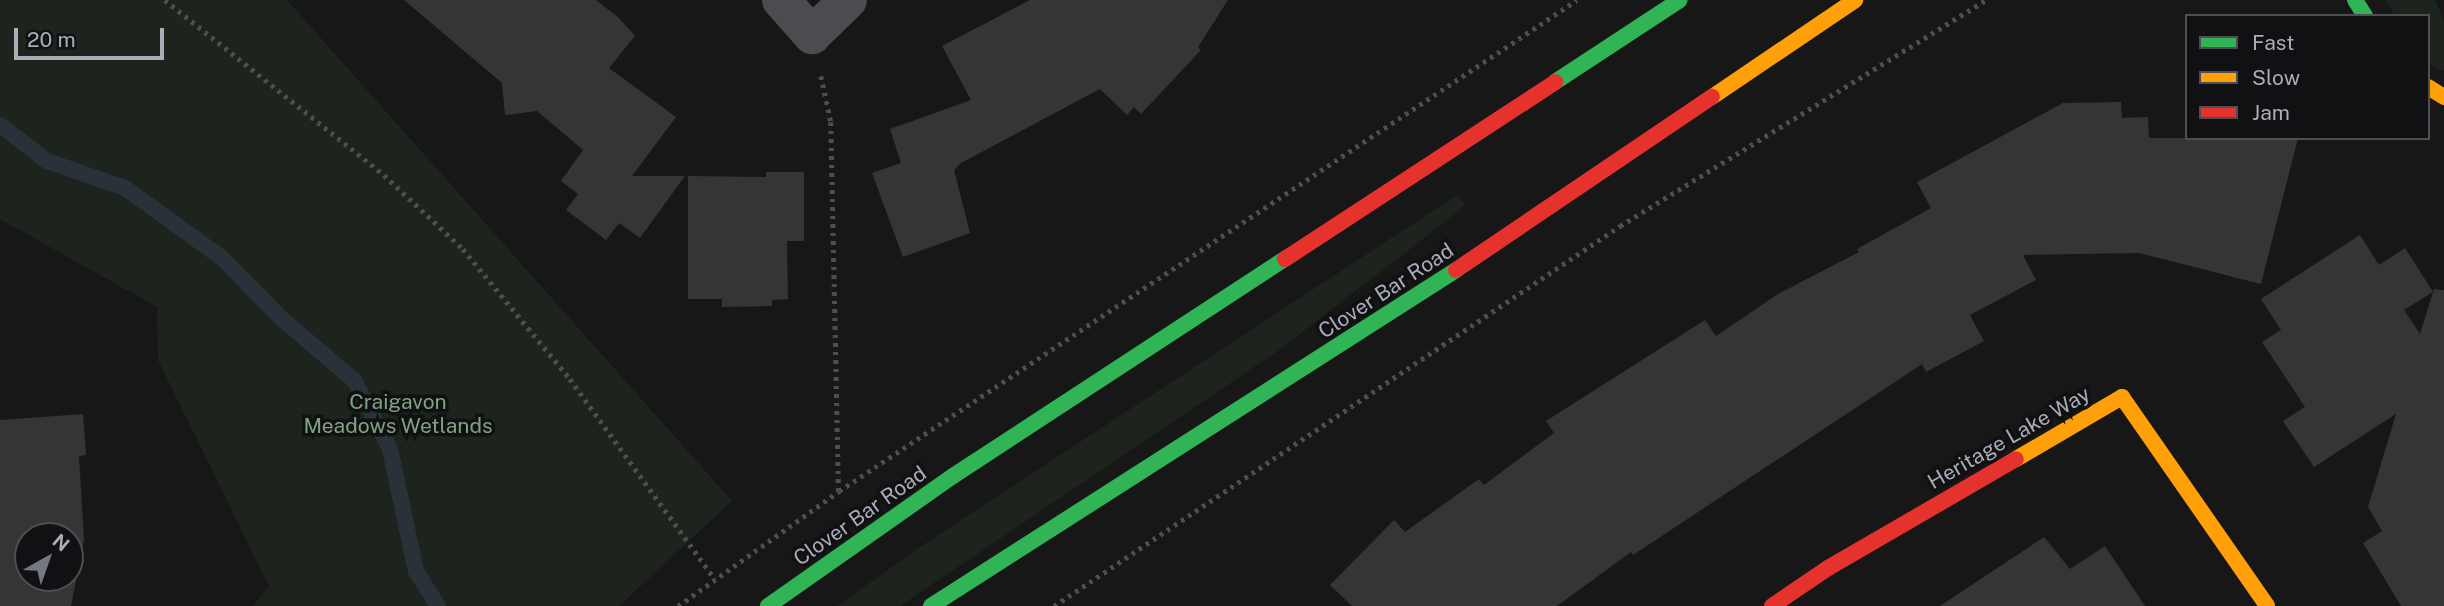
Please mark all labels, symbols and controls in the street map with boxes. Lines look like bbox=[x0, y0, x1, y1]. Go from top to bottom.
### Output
scale bar bbox=[18, 14, 168, 58]
legend bbox=[2185, 14, 2430, 140]
text: 20 m bbox=[27, 27, 76, 52]
text: Fast bbox=[2252, 30, 2294, 55]
text: Slow bbox=[2252, 65, 2300, 90]
text: Jam bbox=[2252, 100, 2290, 125]
street label: Clover Bar Road bbox=[1314, 238, 1458, 344]
street label: Heritage Lake Way bbox=[1923, 381, 2095, 495]
park label: Craigavon Meadows Wetlands bbox=[303, 389, 493, 439]
street label: Clover Bar Road bbox=[789, 461, 931, 571]
north arrow bbox=[14, 522, 84, 592]
text: N bbox=[48, 529, 74, 556]

